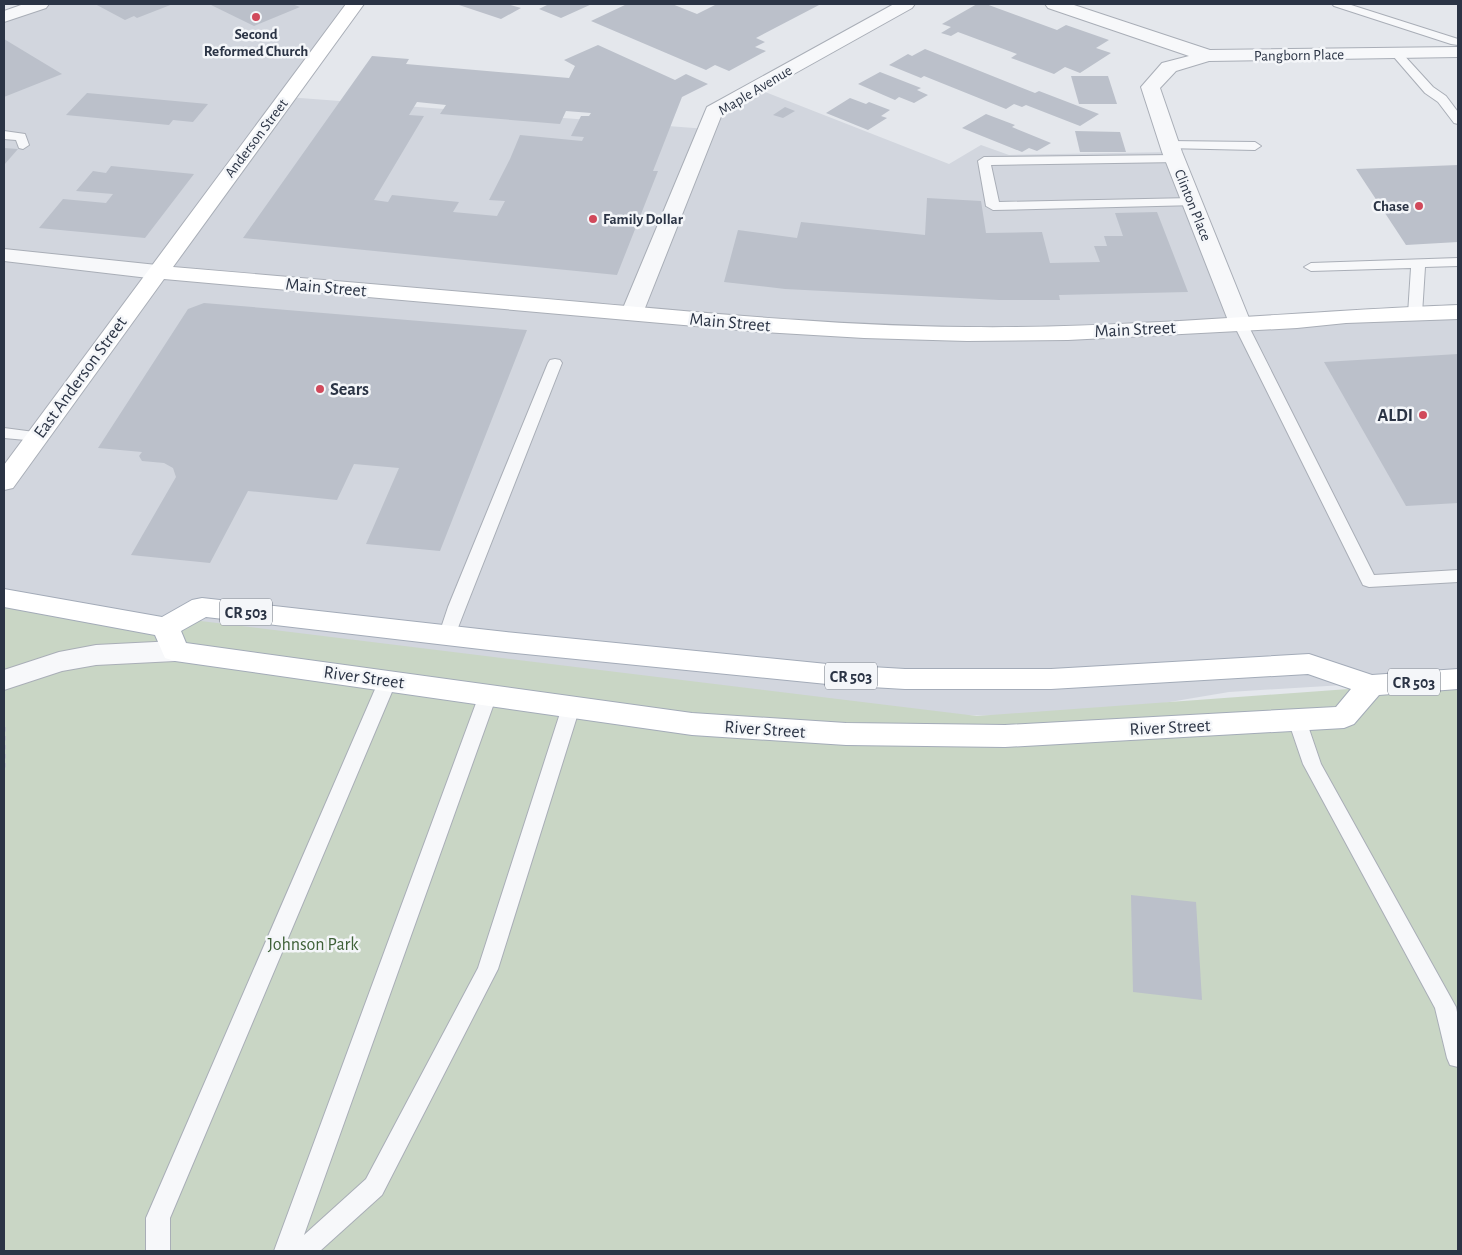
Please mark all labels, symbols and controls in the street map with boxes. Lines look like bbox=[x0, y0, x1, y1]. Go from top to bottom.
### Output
marker: Second Reformed Church bbox=[250, 11, 262, 23]
place label: Second Reformed Church bbox=[204, 27, 308, 59]
street label: Pangborn Place bbox=[1254, 47, 1344, 64]
street label: Maple Avenue bbox=[716, 63, 795, 118]
street label: Anderson Street bbox=[222, 96, 291, 180]
street label: Clinton Place bbox=[1171, 167, 1214, 243]
place label: Chase bbox=[1373, 199, 1409, 214]
marker: Chase bbox=[1413, 200, 1425, 212]
place label: Family Dollar bbox=[603, 212, 684, 227]
marker: Family Dollar bbox=[587, 213, 599, 225]
street label: Main Street bbox=[285, 275, 367, 301]
street label: Main Street bbox=[689, 310, 771, 336]
street label: East Anderson Street bbox=[31, 313, 131, 441]
street label: Main Street bbox=[1094, 319, 1176, 341]
place label: Sears bbox=[330, 381, 369, 399]
marker: Sears bbox=[314, 383, 326, 395]
place label: ALDI bbox=[1377, 407, 1413, 425]
marker: ALDI bbox=[1417, 409, 1429, 421]
road number: CR 503 bbox=[220, 598, 272, 626]
road number: CR 503 bbox=[825, 662, 877, 689]
street label: River Street bbox=[322, 663, 406, 693]
road number: CR 503 bbox=[1388, 669, 1440, 696]
street label: River Street bbox=[1129, 717, 1211, 739]
street label: River Street bbox=[724, 718, 806, 742]
park label: Johnson Park bbox=[267, 936, 359, 954]

